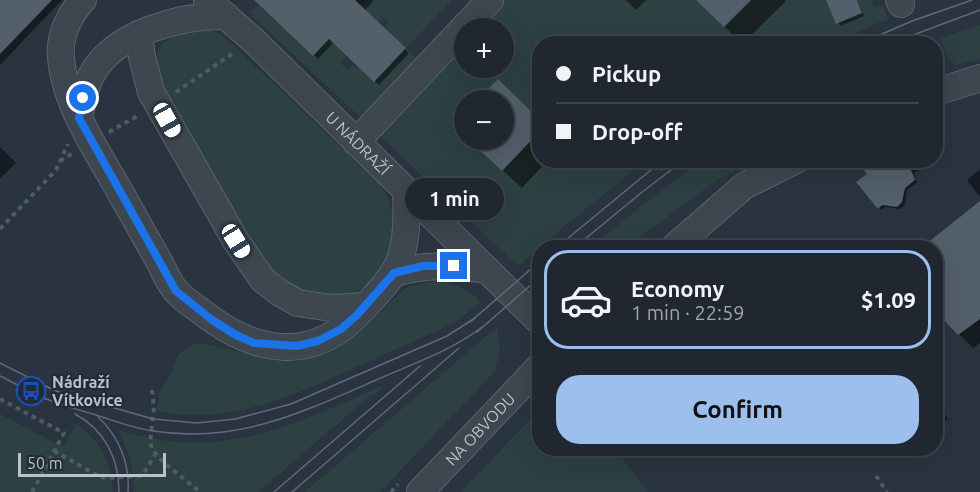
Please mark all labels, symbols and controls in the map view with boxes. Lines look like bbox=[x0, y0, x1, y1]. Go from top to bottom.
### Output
map controls bbox=[454, 18, 514, 150]
button: + bbox=[454, 18, 514, 78]
text: Pickup bbox=[592, 61, 661, 86]
route start bbox=[69, 84, 96, 111]
button: − bbox=[454, 90, 514, 150]
car bbox=[150, 100, 184, 140]
street label: U NÁDRAŽÍ bbox=[322, 108, 395, 179]
text: Drop-off bbox=[592, 119, 682, 144]
callout: 1 min bbox=[404, 179, 504, 221]
text: 1 min bbox=[429, 187, 480, 210]
car bbox=[219, 221, 253, 261]
route end bbox=[440, 252, 467, 279]
icon: car bbox=[559, 273, 613, 327]
text: Economy bbox=[631, 276, 724, 301]
text: $1.09 bbox=[861, 287, 916, 312]
text: 1 min · 22:59 bbox=[631, 301, 745, 324]
place label: Nádraží Vítkovice bbox=[52, 373, 123, 409]
bus stop icon: Nádraží Vítkovice bbox=[15, 375, 47, 407]
button: Confirm bbox=[556, 375, 919, 444]
street label: NA OBVODU bbox=[442, 389, 518, 469]
scale bar bbox=[18, 450, 166, 478]
text: 50 m bbox=[27, 454, 63, 472]

